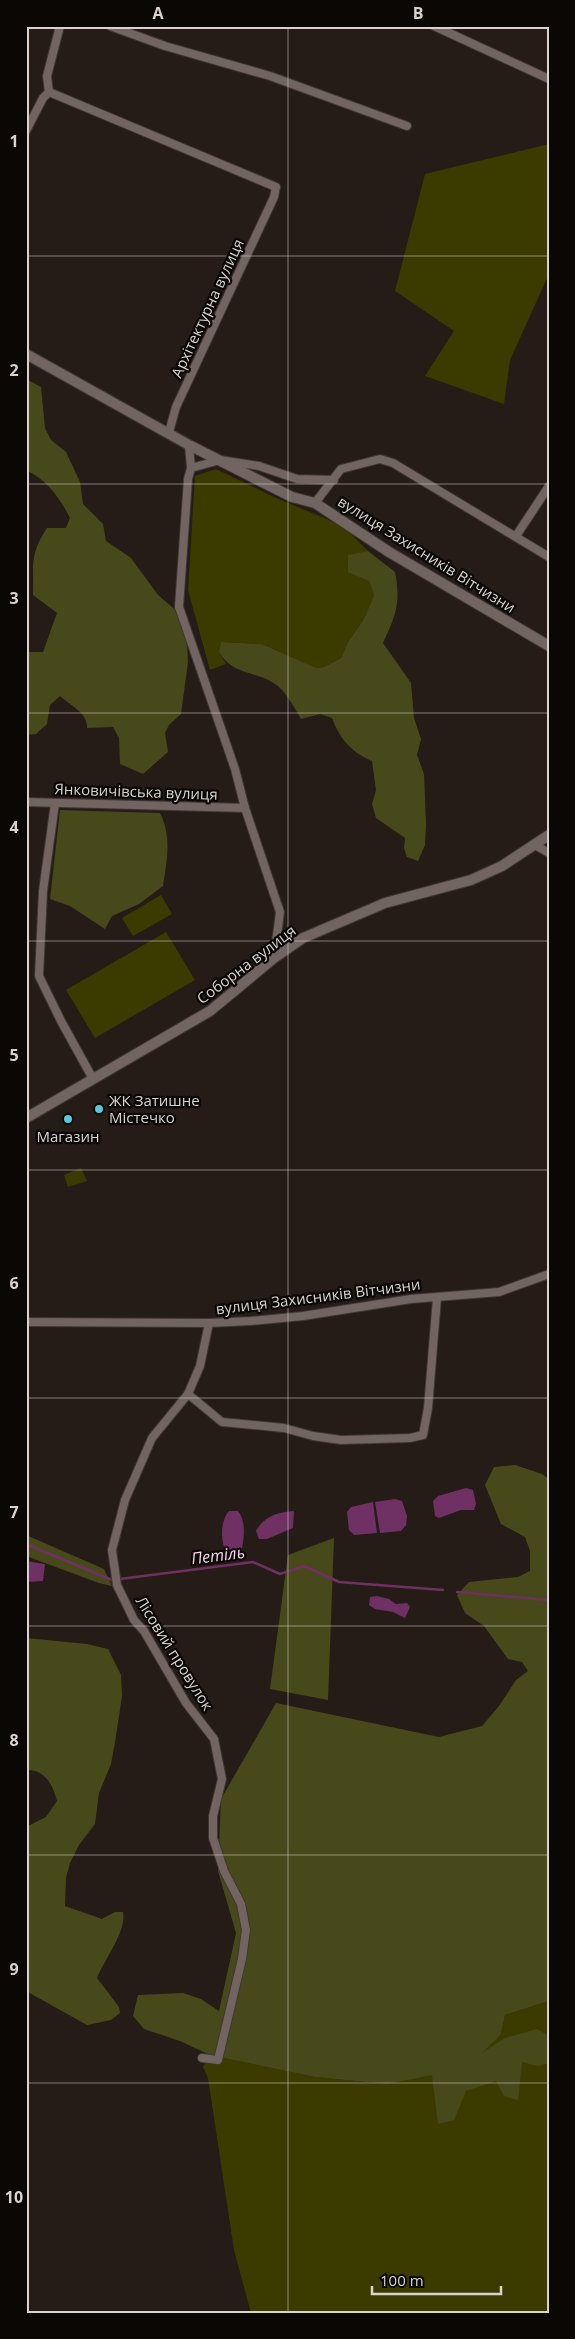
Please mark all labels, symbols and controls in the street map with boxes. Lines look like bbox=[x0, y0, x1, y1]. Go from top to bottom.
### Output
text: A bbox=[152, 2, 164, 24]
text: B bbox=[413, 2, 423, 24]
text: 1 bbox=[9, 130, 19, 152]
street label: Архітектурна вулиця bbox=[166, 235, 248, 381]
text: 2 bbox=[9, 359, 19, 381]
street label: вулиця Захисників Вітчизни bbox=[334, 491, 520, 617]
text: 3 bbox=[9, 587, 19, 609]
street label: Янковичівська вулиця bbox=[54, 778, 218, 804]
text: 4 bbox=[9, 816, 19, 838]
street label: Соборна вулиця bbox=[192, 920, 300, 1008]
text: 5 bbox=[9, 1044, 19, 1066]
place label: ЖК Затишне Містечко bbox=[109, 1090, 200, 1127]
marker: ЖК Затишне Містечко bbox=[93, 1103, 105, 1115]
marker: Магазин bbox=[62, 1113, 74, 1125]
place label: Магазин bbox=[37, 1126, 99, 1146]
text: 6 bbox=[9, 1272, 19, 1294]
street label: вулиця Захисників Вітчизни bbox=[215, 1274, 421, 1318]
text: 7 bbox=[9, 1501, 19, 1523]
water label: Петіль bbox=[190, 1541, 246, 1569]
street label: Лісовий провулок bbox=[132, 1592, 218, 1714]
text: 8 bbox=[9, 1729, 19, 1751]
text: 9 bbox=[9, 1958, 19, 1980]
text: 10 bbox=[5, 2186, 23, 2208]
scale bar bbox=[372, 2264, 501, 2296]
text: 100 m bbox=[380, 2270, 424, 2290]

